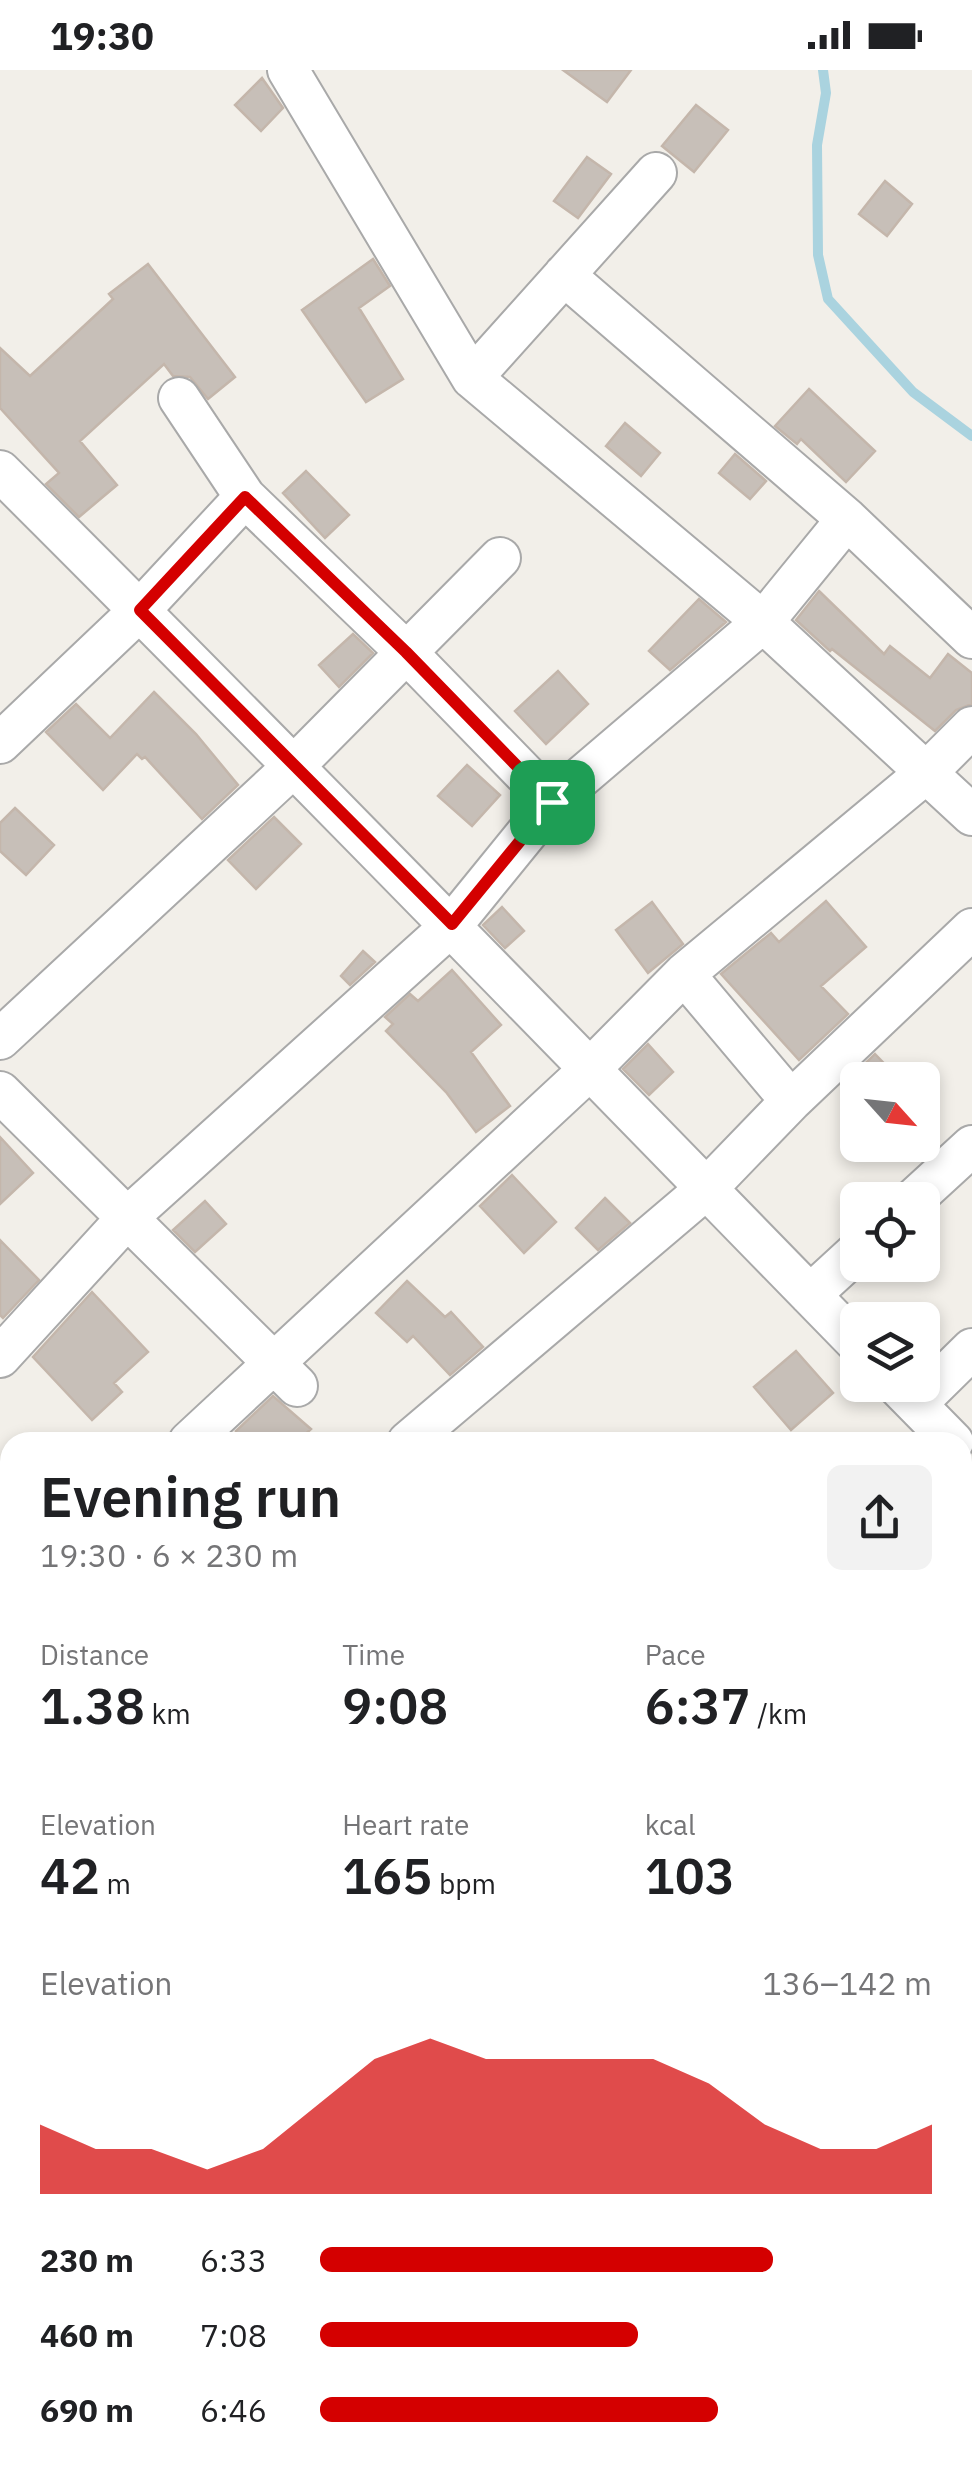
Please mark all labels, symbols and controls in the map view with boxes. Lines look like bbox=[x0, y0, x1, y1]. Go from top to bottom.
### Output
text: 19:30 bbox=[50, 11, 154, 60]
pin bbox=[510, 760, 595, 845]
icon: arrive bbox=[525, 775, 580, 830]
north arrow bbox=[840, 1062, 940, 1162]
map controls bbox=[840, 1062, 940, 1402]
button: locate bbox=[840, 1182, 940, 1282]
button: layers bbox=[840, 1302, 940, 1402]
text: Evening run bbox=[40, 1461, 341, 1532]
button: share bbox=[827, 1465, 932, 1570]
text: 19:30 · 6 × 230 m bbox=[40, 1534, 298, 1576]
text: Distance bbox=[40, 1636, 149, 1673]
text: Time bbox=[342, 1636, 405, 1673]
text: Pace bbox=[645, 1636, 706, 1673]
text: 1.38 bbox=[40, 1673, 145, 1738]
text: 9:08 bbox=[342, 1673, 448, 1738]
text: 6:37 bbox=[645, 1673, 751, 1738]
text: km bbox=[145, 1695, 191, 1732]
text: /km bbox=[751, 1695, 807, 1732]
text: Elevation bbox=[40, 1806, 156, 1843]
text: Heart rate bbox=[342, 1806, 469, 1843]
text: kcal bbox=[645, 1806, 696, 1843]
text: 42 bbox=[40, 1843, 100, 1908]
text: 165 bbox=[342, 1843, 432, 1908]
text: 103 bbox=[645, 1843, 735, 1908]
text: m bbox=[100, 1865, 131, 1902]
text: bpm bbox=[432, 1865, 496, 1902]
text: Elevation bbox=[40, 1962, 173, 2004]
text: 136–142 m bbox=[762, 1962, 932, 2004]
text: 230 m bbox=[40, 2239, 134, 2281]
text: 6:33 bbox=[200, 2239, 267, 2281]
text: 460 m bbox=[40, 2314, 134, 2356]
text: 7:08 bbox=[200, 2314, 267, 2356]
text: 690 m bbox=[40, 2389, 134, 2431]
text: 6:46 bbox=[200, 2389, 267, 2431]

